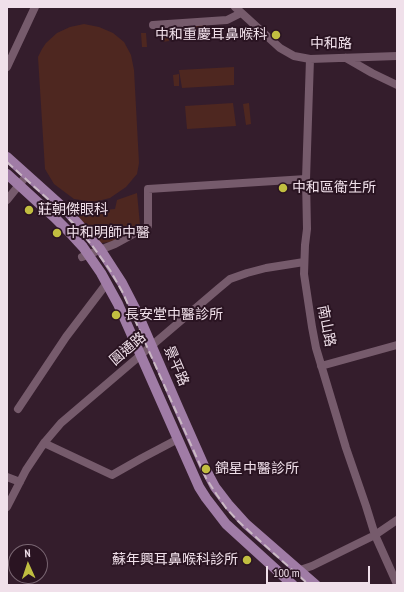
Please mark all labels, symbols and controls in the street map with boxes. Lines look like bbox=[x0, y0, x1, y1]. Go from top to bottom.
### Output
place label: 中和重慶耳鼻喉科 bbox=[155, 27, 267, 43]
marker: 中和重慶耳鼻喉科 bbox=[270, 29, 282, 41]
street label: 中和路 bbox=[310, 36, 352, 52]
place label: 中和區衛生所 bbox=[292, 180, 376, 196]
marker: 中和區衛生所 bbox=[277, 182, 289, 194]
place label: 莊朝傑眼科 bbox=[38, 202, 108, 218]
marker: 莊朝傑眼科 bbox=[23, 204, 35, 216]
place label: 中和明師中醫 bbox=[66, 225, 150, 241]
marker: 中和明師中醫 bbox=[51, 227, 63, 239]
street label: 南山路 bbox=[314, 304, 338, 348]
place label: 長安堂中醫診所 bbox=[125, 307, 223, 323]
marker: 長安堂中醫診所 bbox=[110, 309, 122, 321]
street label: 圓通路 bbox=[107, 329, 149, 369]
street label: 景平路 bbox=[160, 343, 192, 389]
place label: 錦星中醫診所 bbox=[215, 461, 299, 477]
marker: 錦星中醫診所 bbox=[200, 463, 212, 475]
north arrow bbox=[8, 544, 48, 584]
text: N bbox=[24, 546, 31, 560]
place label: 蘇年興耳鼻喉科診所 bbox=[112, 552, 238, 568]
marker: 蘇年興耳鼻喉科診所 bbox=[241, 554, 253, 566]
scale bar bbox=[268, 558, 372, 584]
text: 100 m bbox=[273, 565, 300, 580]

